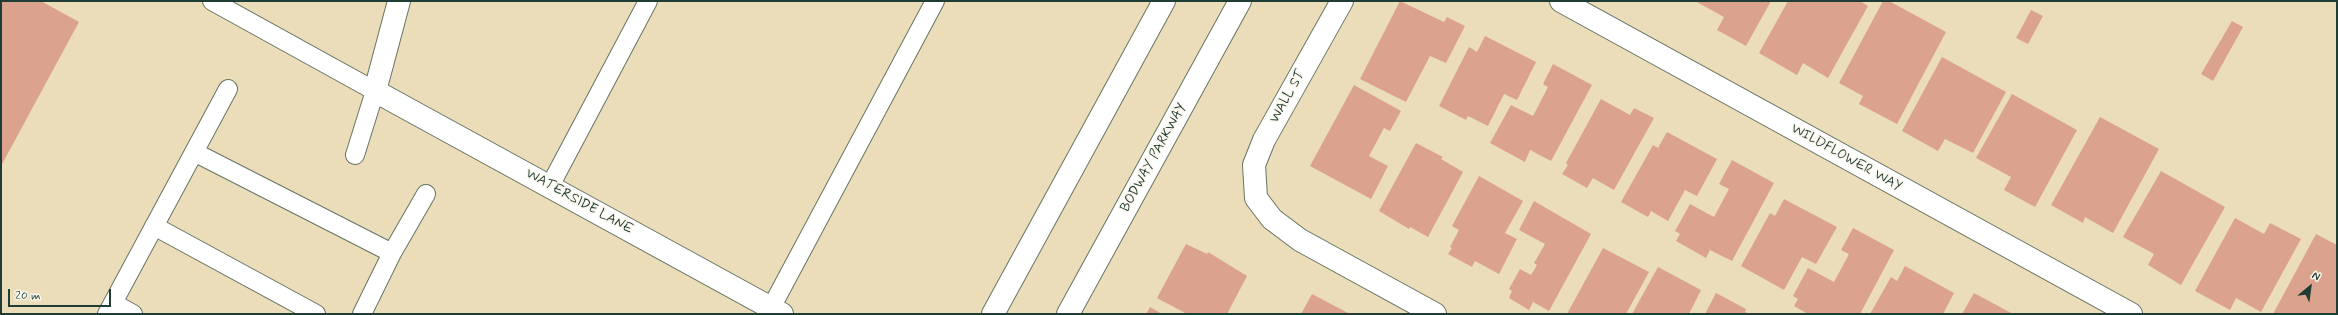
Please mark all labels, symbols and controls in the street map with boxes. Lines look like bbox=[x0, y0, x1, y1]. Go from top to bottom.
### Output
street label: WALL ST bbox=[1267, 67, 1309, 127]
street label: BODWAY PARKWAY bbox=[1117, 101, 1191, 215]
street label: WILDFLOWER WAY bbox=[1788, 120, 1904, 196]
street label: WATERSIDE LANE bbox=[522, 166, 636, 238]
north arrow bbox=[2290, 267, 2330, 307]
text: N bbox=[2309, 269, 2322, 284]
scale bar bbox=[10, 281, 113, 307]
text: 20 m bbox=[15, 288, 41, 304]

